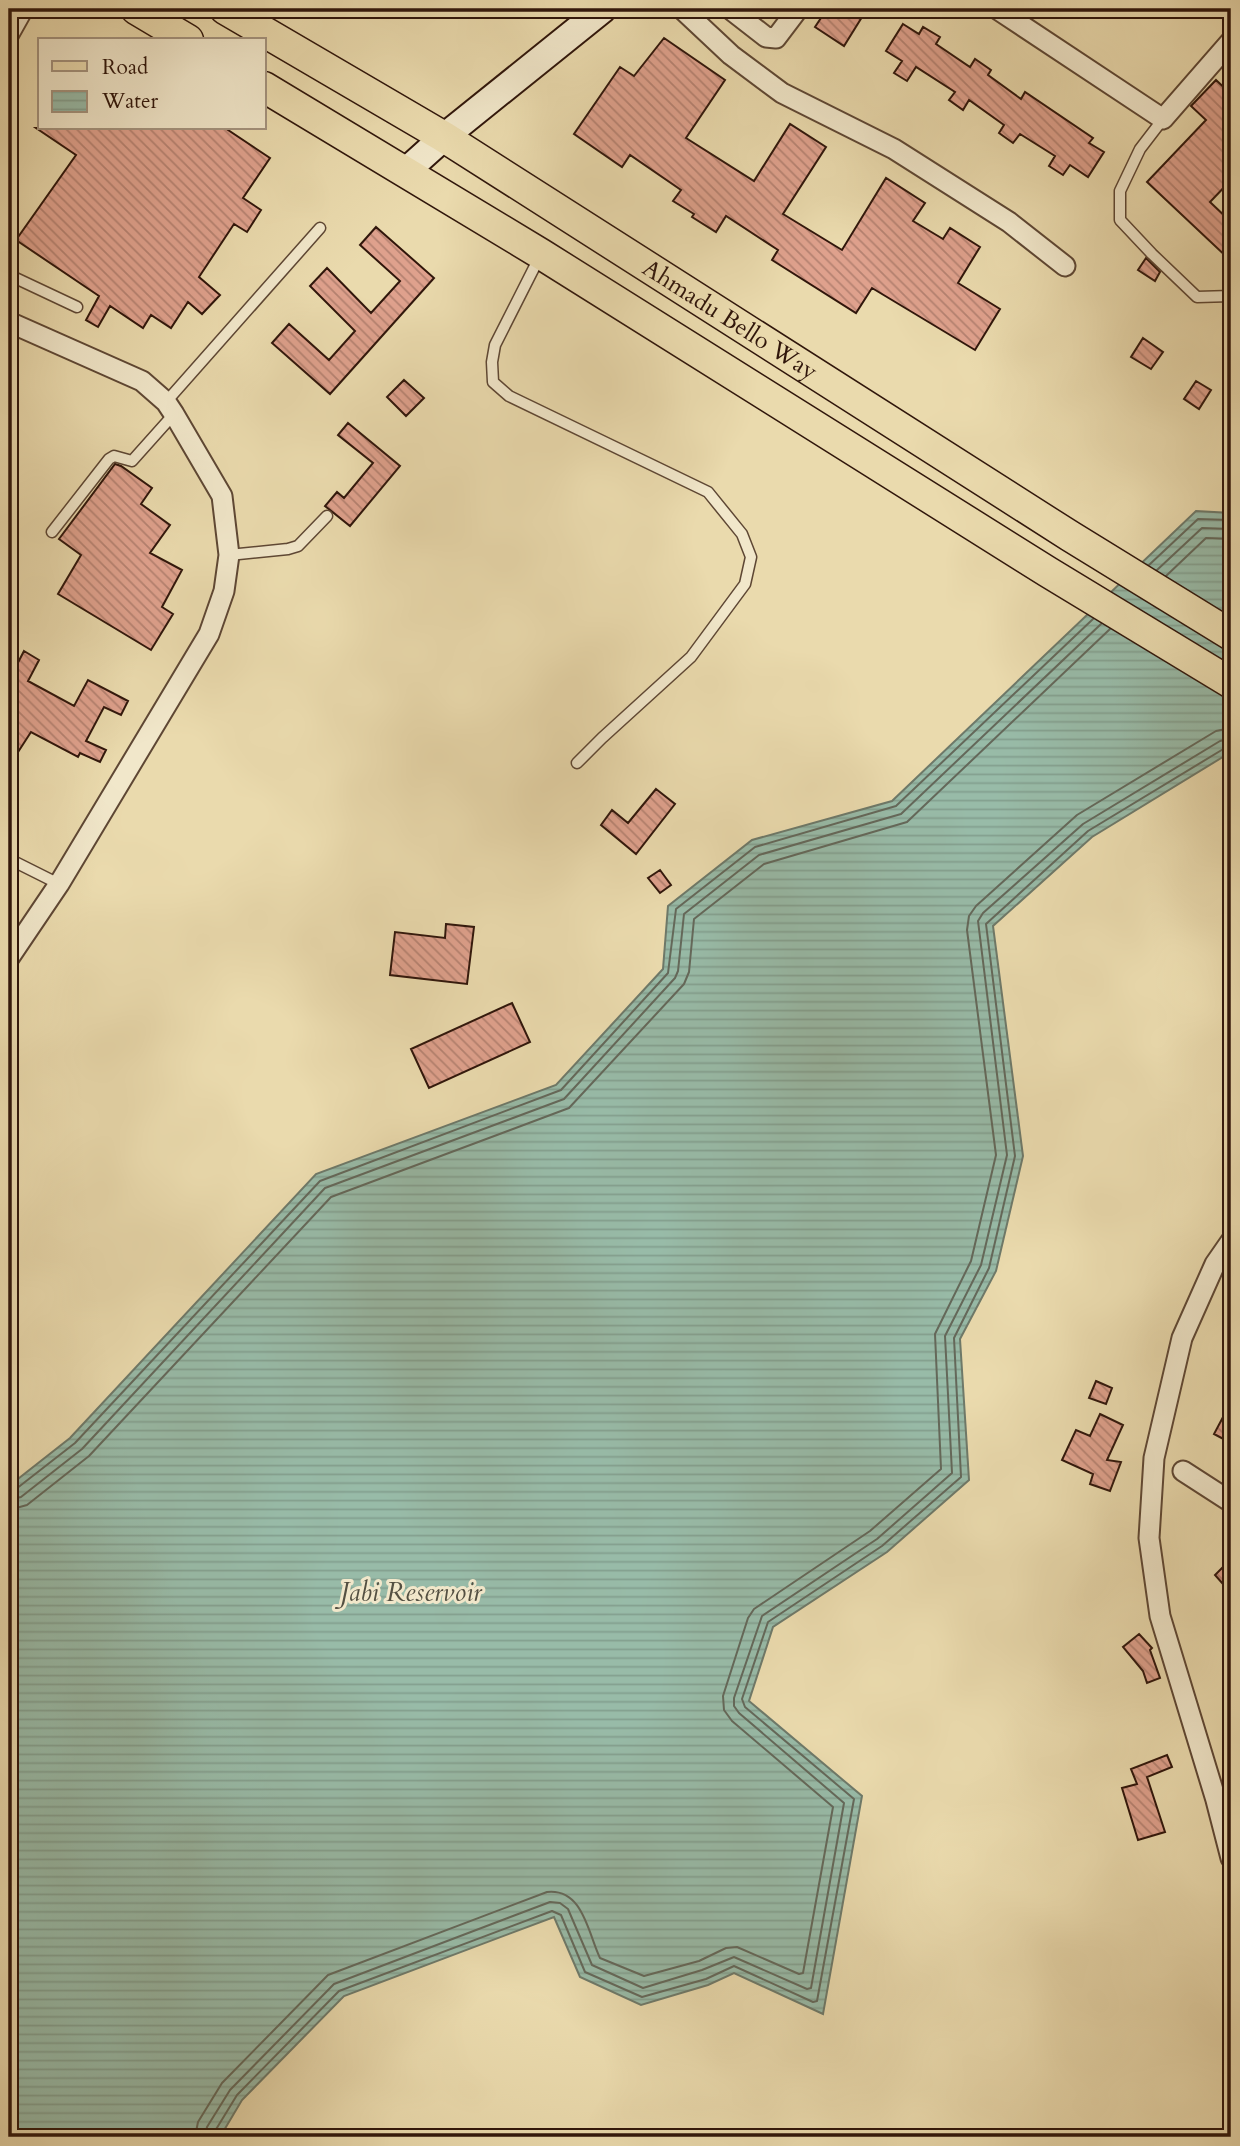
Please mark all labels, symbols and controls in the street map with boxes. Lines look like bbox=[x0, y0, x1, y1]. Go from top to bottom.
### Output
legend bbox=[38, 38, 266, 130]
text: Road bbox=[102, 53, 148, 82]
text: Water bbox=[101, 87, 158, 116]
street label: Ahmadu Bello Way bbox=[636, 251, 824, 388]
water label: Jabi Reservoir bbox=[334, 1575, 483, 1610]

